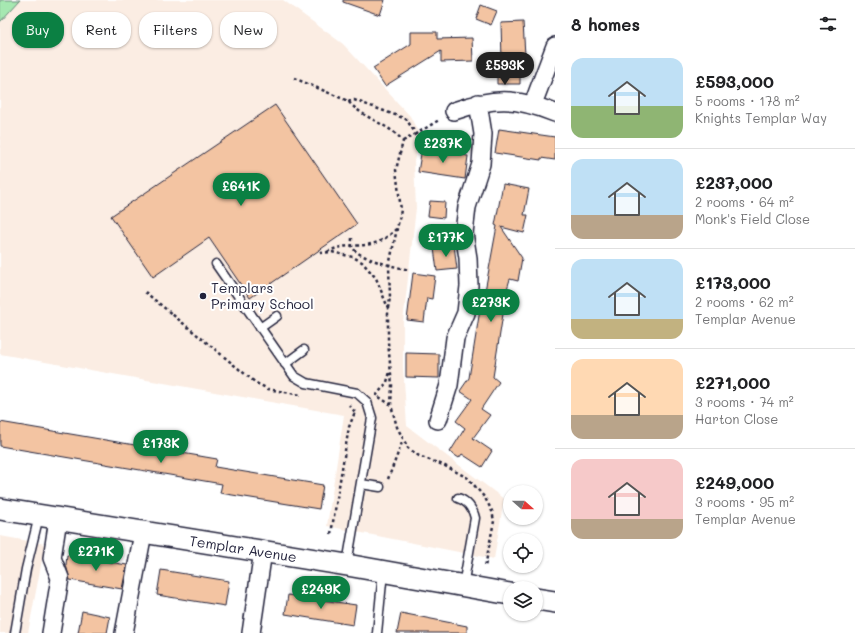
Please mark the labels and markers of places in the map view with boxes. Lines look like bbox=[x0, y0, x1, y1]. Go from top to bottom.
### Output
pin: £593K bbox=[477, 52, 533, 86]
pin: £237K bbox=[415, 130, 471, 164]
pin: £641K bbox=[213, 173, 269, 207]
pin: £177K bbox=[418, 224, 474, 258]
place label: Templars Primary School bbox=[211, 278, 314, 313]
pin: £273K bbox=[463, 289, 519, 323]
marker: Templars Primary School bbox=[198, 291, 208, 301]
pin: £173K bbox=[133, 430, 189, 464]
pin: £271K bbox=[68, 538, 124, 572]
pin: £249K bbox=[293, 576, 349, 610]

